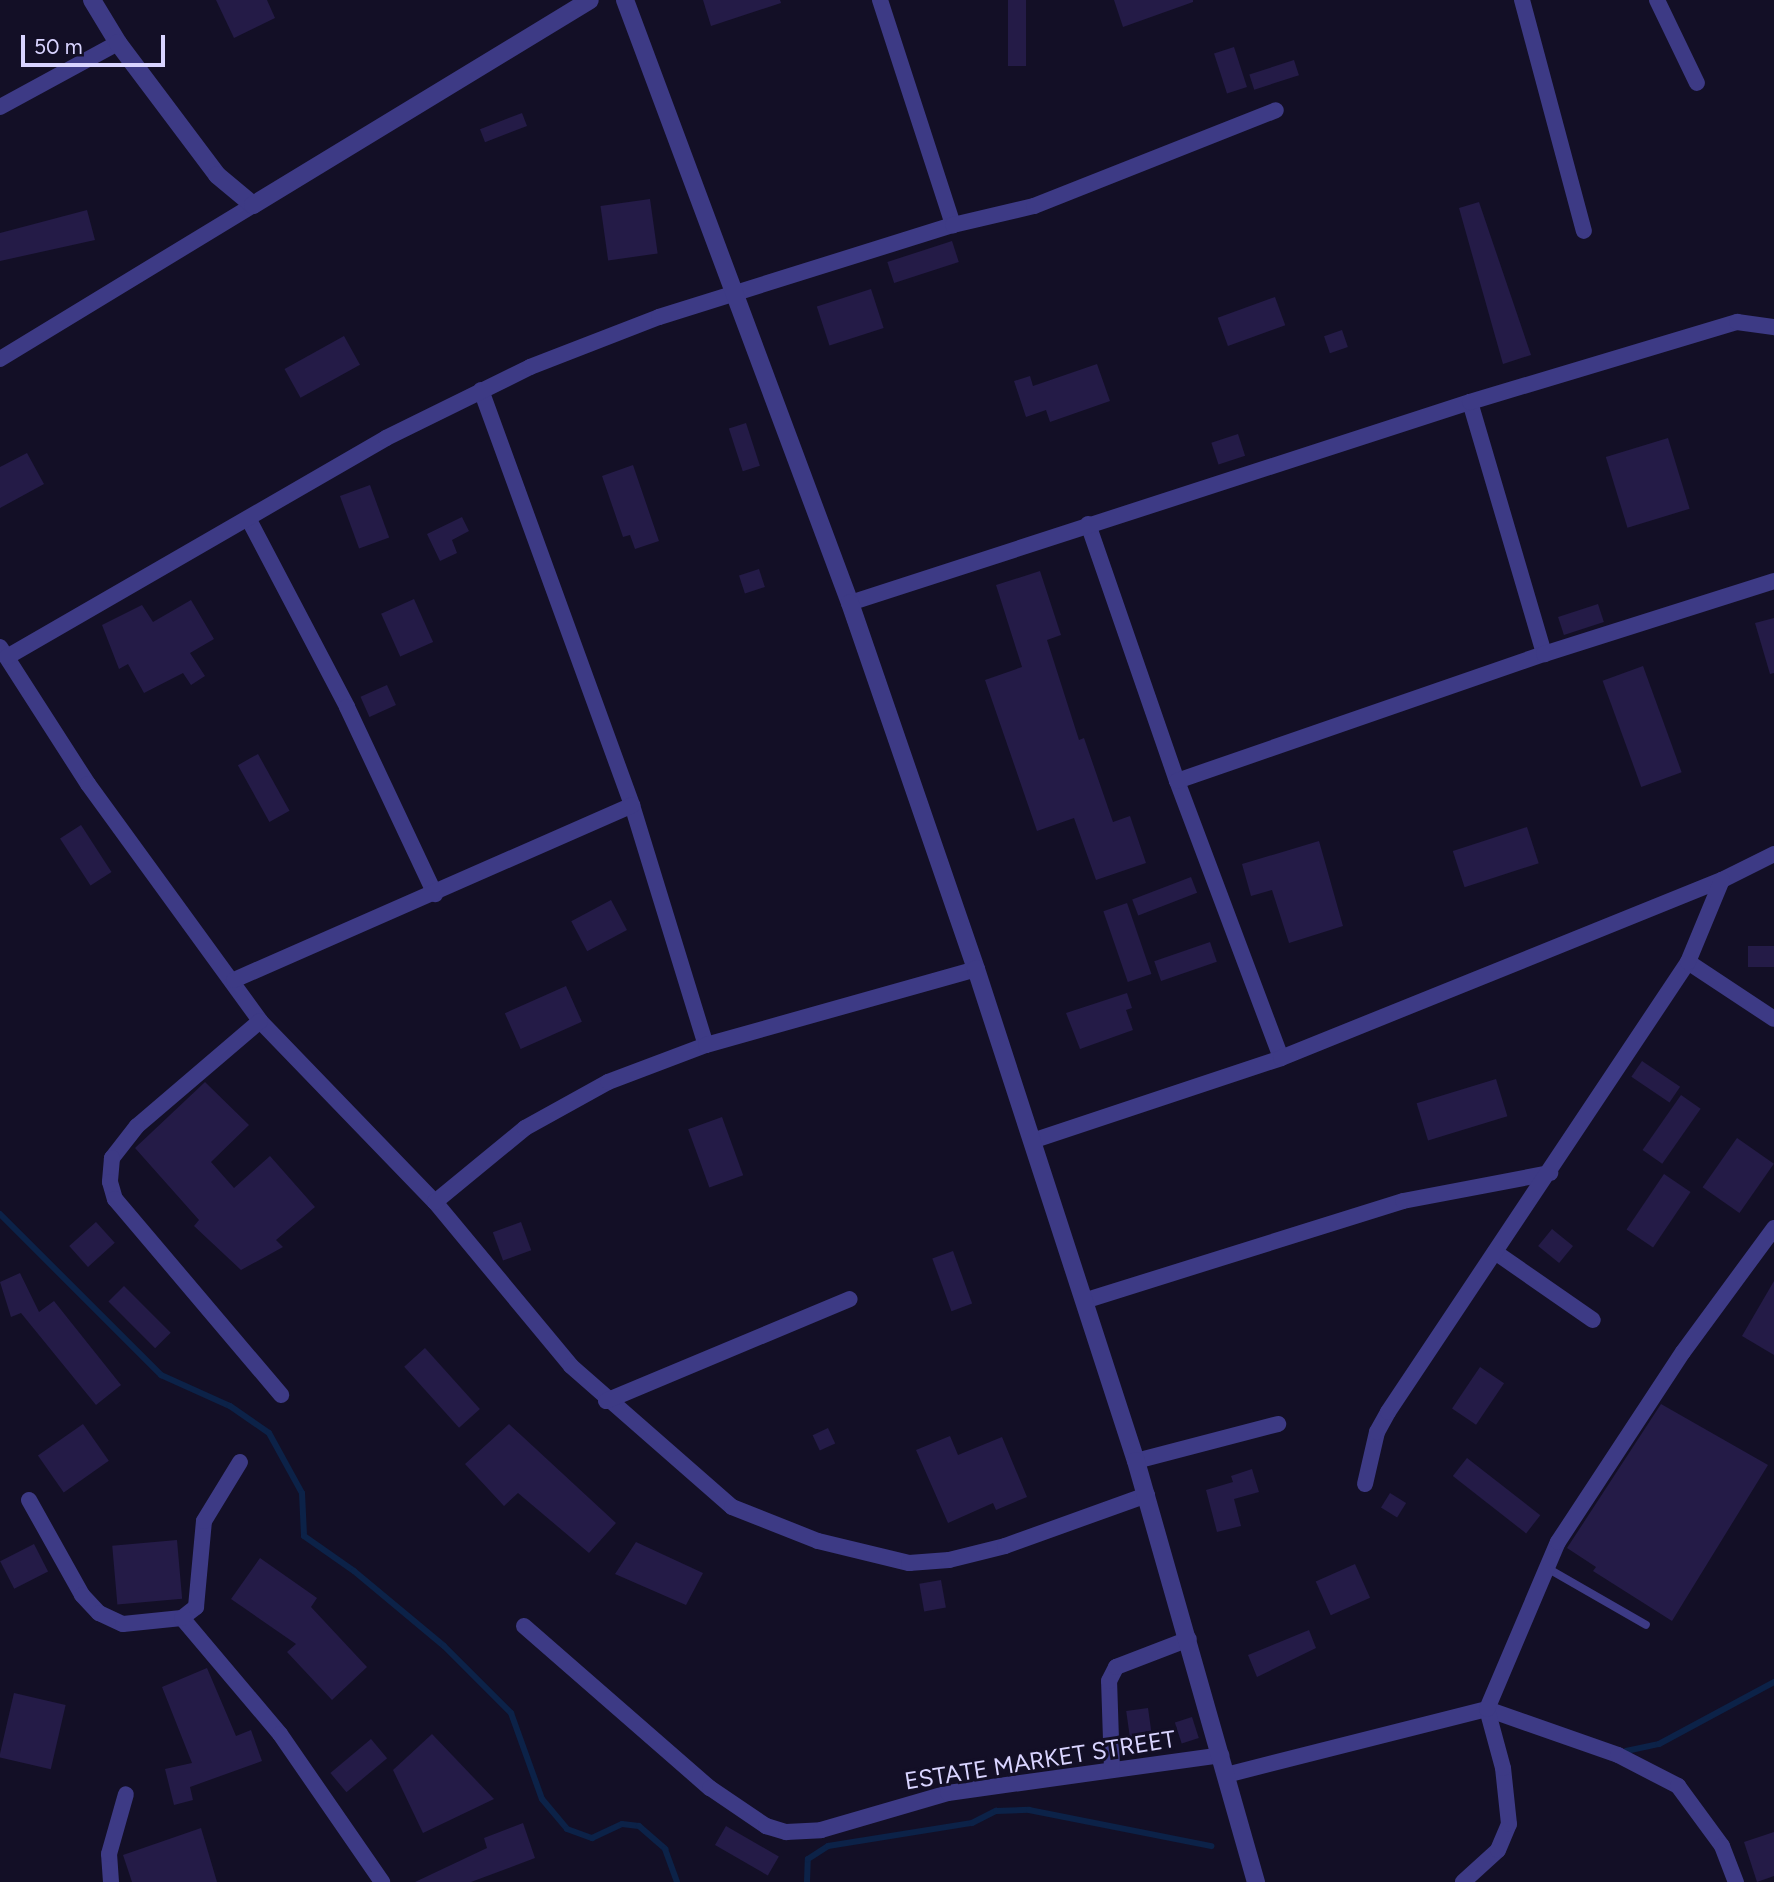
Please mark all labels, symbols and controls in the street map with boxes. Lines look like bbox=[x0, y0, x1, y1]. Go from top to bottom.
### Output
scale bar bbox=[24, 21, 168, 65]
text: 50 m bbox=[34, 34, 83, 59]
street label: ESTATE MARKET STREET bbox=[902, 1724, 1178, 1796]

